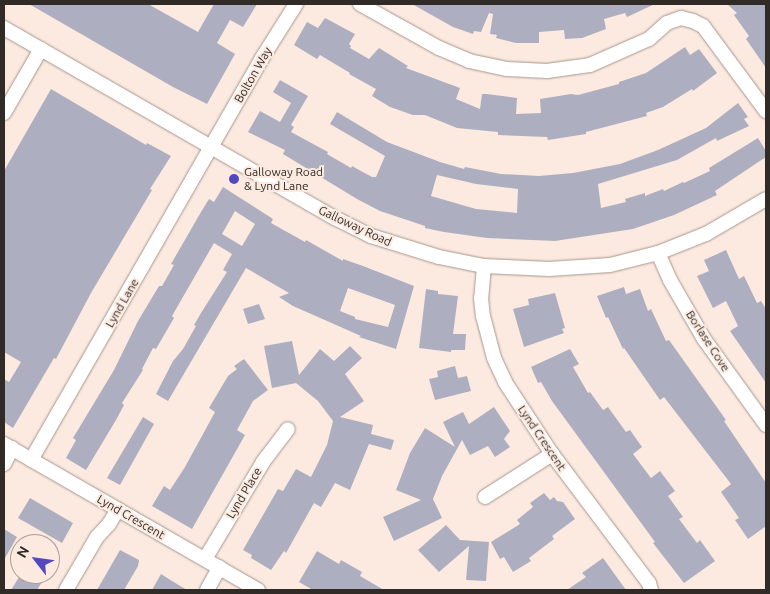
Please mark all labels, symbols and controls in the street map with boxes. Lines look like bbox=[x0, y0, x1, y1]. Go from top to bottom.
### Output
street label: Bolton Way bbox=[231, 45, 275, 105]
place label: Galloway Road & Lynd Lane bbox=[244, 165, 323, 193]
marker: Galloway Road & Lynd Lane bbox=[228, 173, 240, 185]
street label: Galloway Road bbox=[316, 203, 394, 249]
street label: Lynd Lane bbox=[102, 276, 142, 330]
street label: Borlase Cove bbox=[683, 308, 733, 374]
street label: Lynd Crescent bbox=[515, 403, 569, 473]
street label: Lynd Place bbox=[223, 465, 265, 521]
street label: Lynd Crescent bbox=[95, 492, 167, 542]
north arrow bbox=[10, 534, 60, 584]
text: N bbox=[13, 543, 32, 561]

